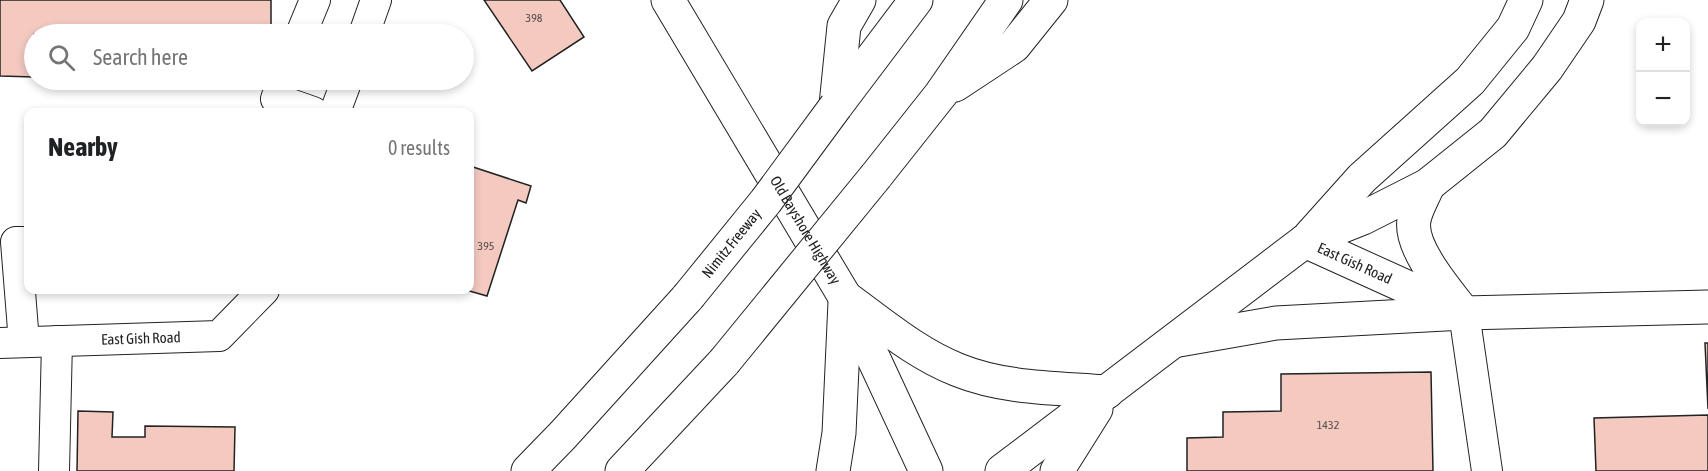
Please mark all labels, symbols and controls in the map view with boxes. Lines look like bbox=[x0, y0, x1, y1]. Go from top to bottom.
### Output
house number: 398 bbox=[526, 11, 543, 25]
map controls bbox=[1636, 18, 1690, 126]
button: + bbox=[1636, 18, 1690, 72]
search box bbox=[24, 24, 474, 90]
icon: search bbox=[45, 41, 78, 74]
text: Search here bbox=[93, 44, 188, 70]
button: − bbox=[1636, 72, 1690, 126]
text: Nearby bbox=[48, 132, 118, 162]
text: 0 results bbox=[388, 136, 450, 159]
street label: Old Bayshore Highway bbox=[767, 173, 844, 287]
street label: Nimitz Freeway bbox=[698, 205, 764, 281]
house number: 395 bbox=[478, 239, 494, 253]
street label: East Gish Road bbox=[1315, 239, 1395, 287]
street label: East Gish Road bbox=[101, 328, 181, 348]
house number: 1432 bbox=[1317, 418, 1339, 432]

